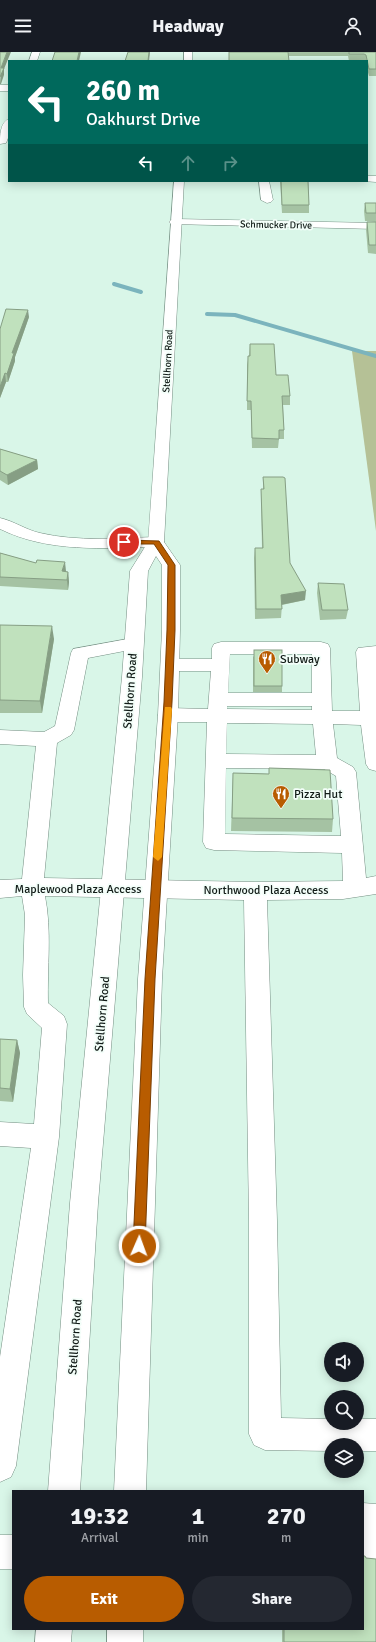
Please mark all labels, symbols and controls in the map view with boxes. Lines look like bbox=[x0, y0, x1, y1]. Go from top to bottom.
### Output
icon: menu bbox=[12, 15, 34, 37]
text: Headway bbox=[152, 15, 224, 37]
icon: person bbox=[342, 15, 364, 37]
text: 260 m bbox=[86, 74, 160, 108]
icon: left bbox=[20, 76, 72, 128]
text: Oakhurst Drive bbox=[86, 108, 200, 130]
icon: left bbox=[135, 152, 157, 174]
icon: ahead bbox=[177, 152, 199, 174]
icon: right bbox=[219, 152, 241, 174]
street label: Schmucker Drive bbox=[240, 218, 312, 232]
street label: Stellhorn Road bbox=[160, 329, 176, 393]
pin bbox=[107, 525, 141, 559]
icon: arrive bbox=[113, 531, 135, 553]
restaurant icon: Subway bbox=[257, 649, 277, 674]
place label: Subway bbox=[280, 652, 320, 667]
street label: Stellhorn Road bbox=[120, 653, 141, 729]
restaurant icon: Pizza Hut bbox=[271, 784, 291, 809]
place label: Pizza Hut bbox=[294, 787, 342, 802]
street label: Maplewood Plaza Access bbox=[15, 882, 141, 897]
street label: Northwood Plaza Access bbox=[203, 883, 329, 898]
street label: Stellhorn Road bbox=[92, 976, 113, 1052]
position arrow bbox=[118, 1225, 160, 1267]
street label: Stellhorn Road bbox=[65, 1299, 86, 1375]
map controls bbox=[324, 1342, 364, 1478]
button: sound bbox=[324, 1342, 364, 1382]
button: search bbox=[324, 1390, 364, 1430]
button: layers bbox=[324, 1438, 364, 1478]
text: 19:32 bbox=[70, 1501, 129, 1531]
text: 1 bbox=[192, 1501, 204, 1531]
text: 270 bbox=[267, 1501, 306, 1531]
text: Arrival bbox=[81, 1530, 118, 1546]
text: min bbox=[188, 1530, 209, 1546]
text: m bbox=[281, 1530, 291, 1546]
button: Exit bbox=[24, 1576, 184, 1622]
button: Share bbox=[192, 1576, 352, 1622]

